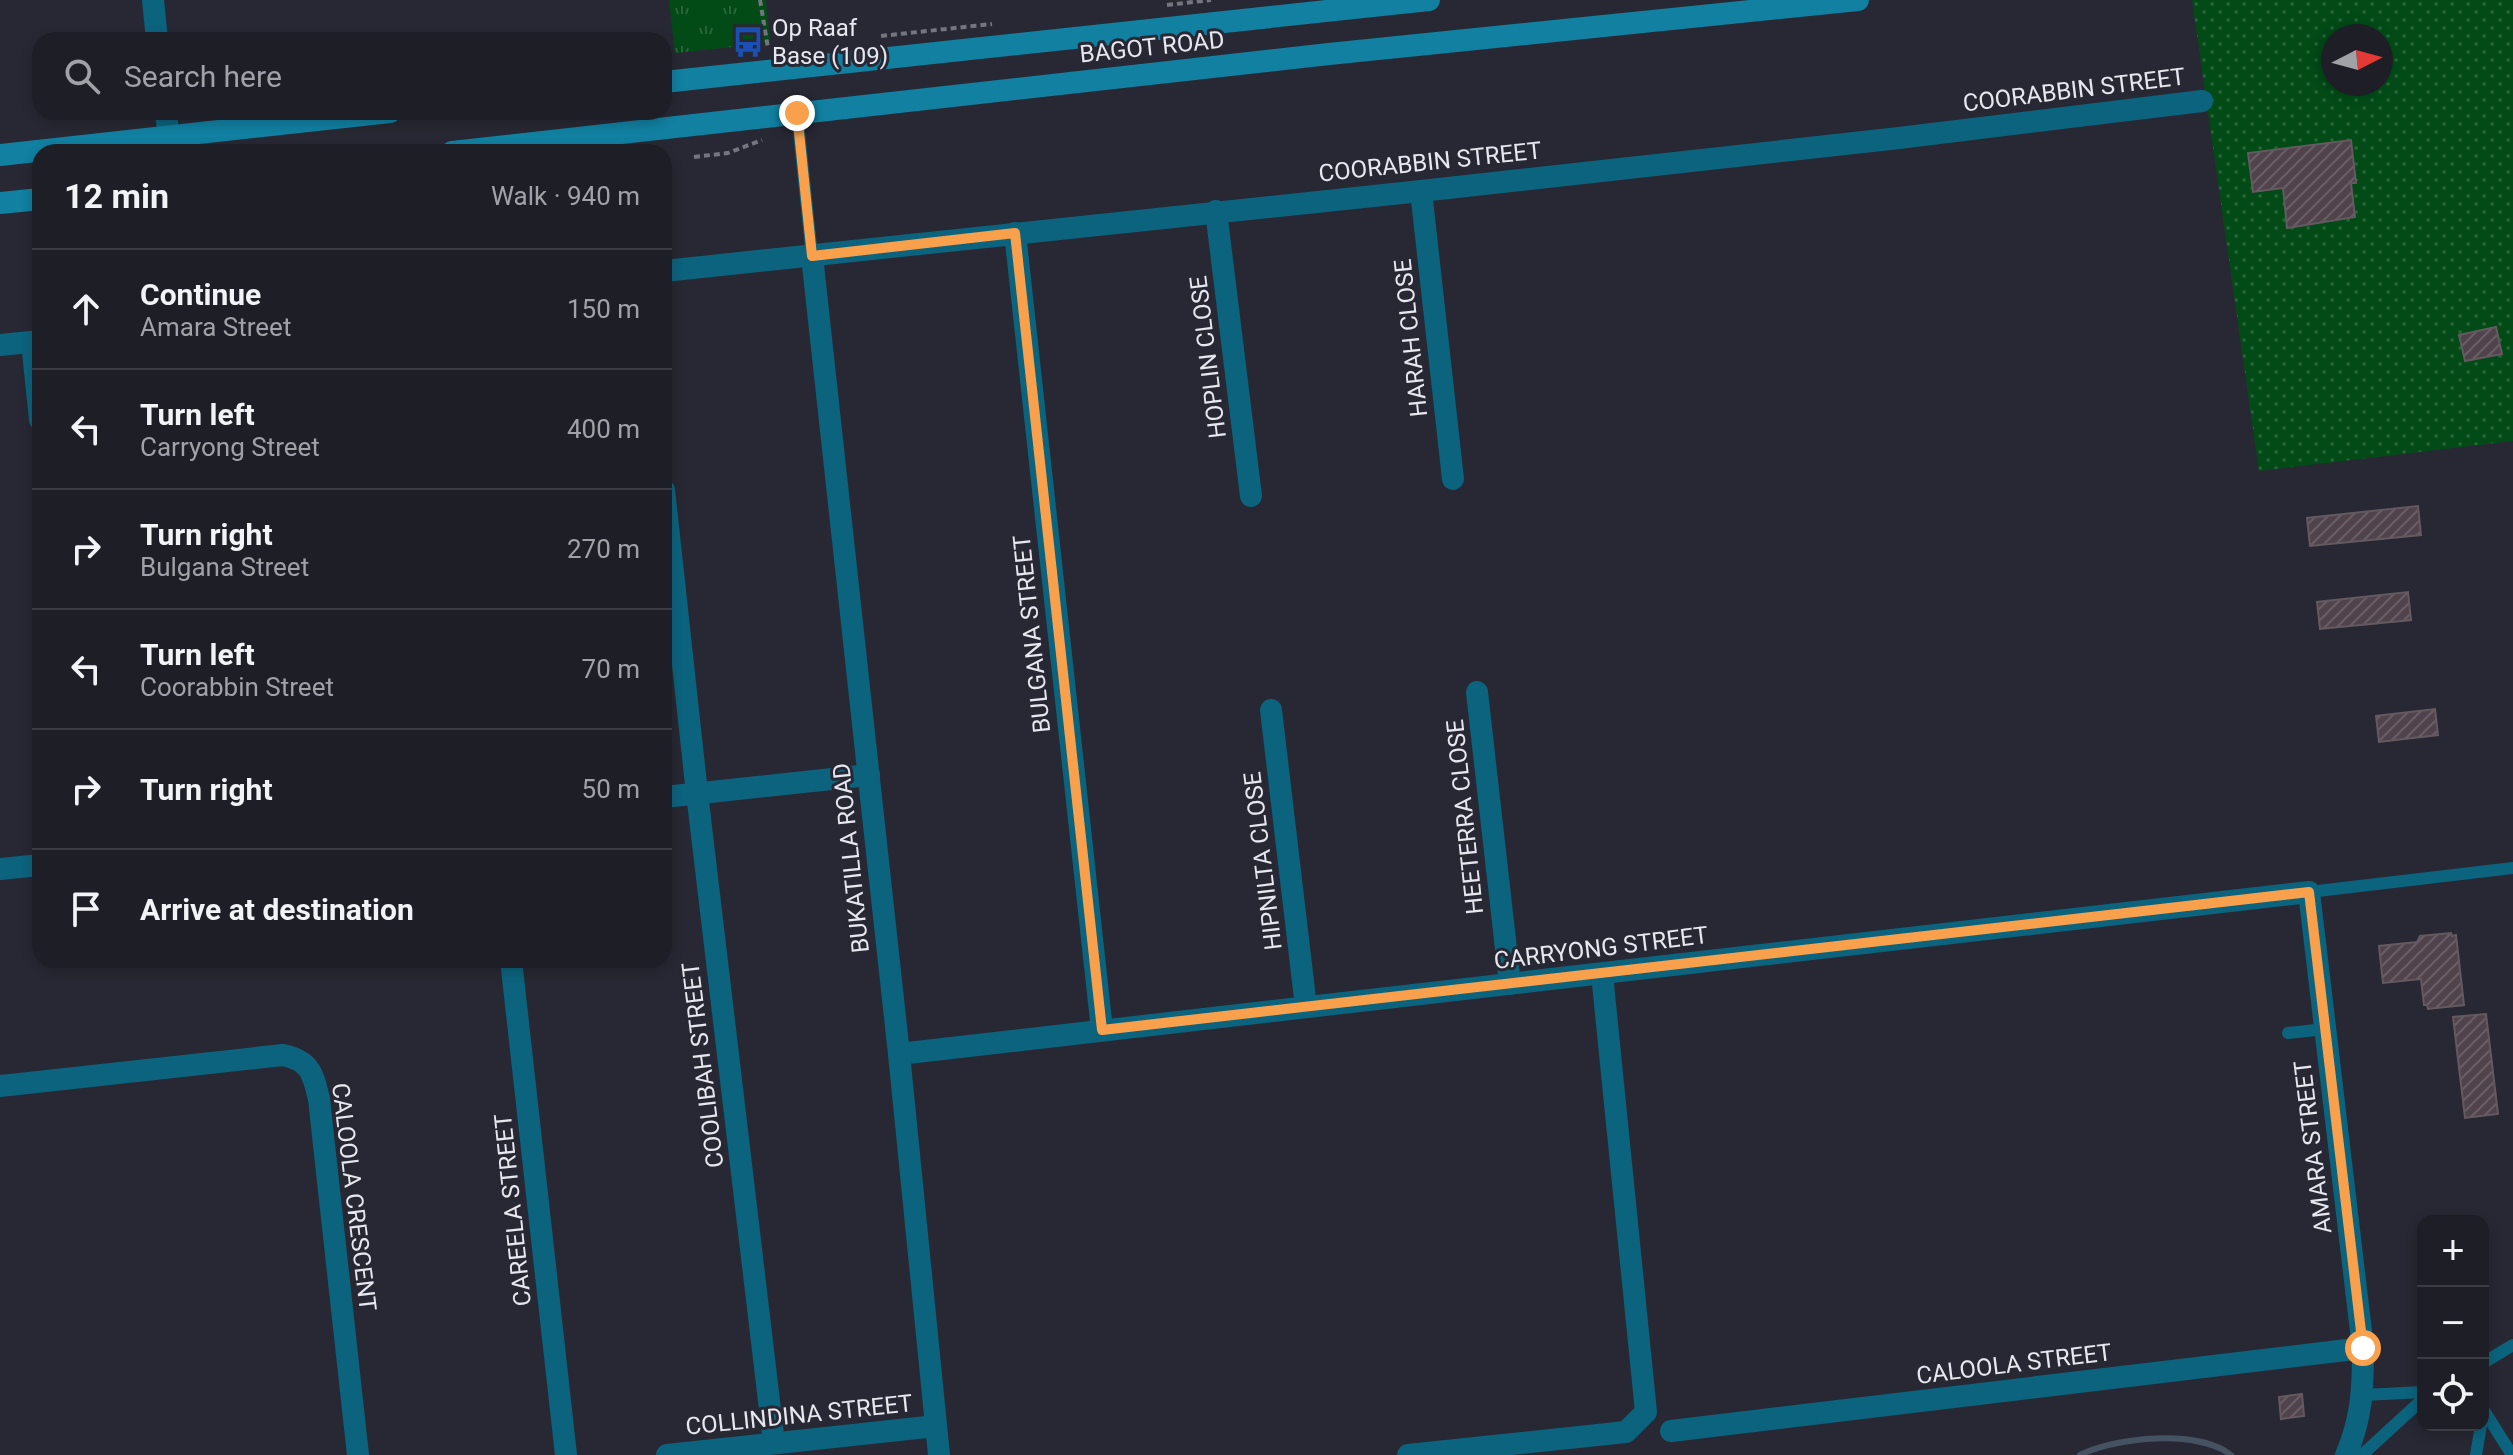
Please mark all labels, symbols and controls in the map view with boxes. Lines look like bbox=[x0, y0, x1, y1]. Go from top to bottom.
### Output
place label: Op Raaf Base (109) bbox=[772, 14, 888, 70]
north arrow bbox=[2321, 24, 2393, 96]
bus stop icon: Op Raaf Base (109) bbox=[731, 25, 765, 59]
street label: BAGOT ROAD bbox=[1078, 25, 1226, 69]
search box bbox=[32, 32, 672, 120]
icon: search bbox=[60, 54, 104, 98]
text: Search here bbox=[124, 59, 282, 94]
street label: COORABBIN STREET bbox=[1961, 62, 2187, 118]
route end bbox=[779, 95, 815, 131]
street label: COORABBIN STREET bbox=[1317, 136, 1543, 188]
text: 12 min bbox=[64, 176, 169, 216]
text: Walk · 940 m bbox=[491, 181, 640, 211]
street label: HARAH CLOSE bbox=[1389, 258, 1433, 418]
street label: HOPLIN CLOSE bbox=[1184, 274, 1232, 440]
text: Continue bbox=[140, 277, 261, 312]
icon: ahead bbox=[64, 287, 108, 331]
text: 150 m bbox=[567, 294, 640, 324]
text: Amara Street bbox=[140, 312, 291, 342]
text: Turn left bbox=[140, 397, 255, 432]
icon: left bbox=[64, 407, 108, 451]
text: 400 m bbox=[567, 414, 640, 444]
text: Carryong Street bbox=[140, 432, 320, 462]
text: Turn right bbox=[140, 517, 273, 552]
icon: right bbox=[64, 527, 108, 571]
text: 270 m bbox=[567, 534, 640, 564]
street label: BULGANA STREET bbox=[1008, 534, 1056, 734]
text: Bulgana Street bbox=[140, 552, 309, 582]
text: Turn left bbox=[140, 637, 255, 672]
icon: left bbox=[64, 647, 108, 691]
text: 70 m bbox=[582, 654, 640, 684]
text: Coorabbin Street bbox=[140, 672, 334, 702]
street label: HEETERRA CLOSE bbox=[1441, 718, 1489, 916]
street label: BUKATILLA ROAD bbox=[827, 762, 875, 954]
icon: right bbox=[64, 767, 108, 811]
street label: HIPNILTA CLOSE bbox=[1238, 770, 1288, 952]
text: Turn right bbox=[140, 772, 273, 807]
text: 50 m bbox=[582, 774, 640, 804]
icon: arrive bbox=[64, 887, 108, 931]
text: Arrive at destination bbox=[140, 892, 414, 927]
street label: CARRYONG STREET bbox=[1492, 921, 1710, 975]
street label: COOLIBAH STREET bbox=[676, 961, 730, 1169]
street label: AMARA STREET bbox=[2288, 1059, 2338, 1235]
street label: CALOOLA CRESCENT bbox=[326, 1081, 382, 1313]
street label: CAREELA STREET bbox=[489, 1112, 537, 1308]
map controls bbox=[2417, 1215, 2489, 1431]
button: + bbox=[2417, 1215, 2489, 1287]
button: − bbox=[2417, 1287, 2489, 1359]
route start bbox=[2345, 1330, 2381, 1366]
street label: CALOOLA STREET bbox=[1915, 1338, 2113, 1390]
button: locate bbox=[2417, 1359, 2489, 1431]
street label: COLLINDINA STREET bbox=[684, 1389, 914, 1441]

